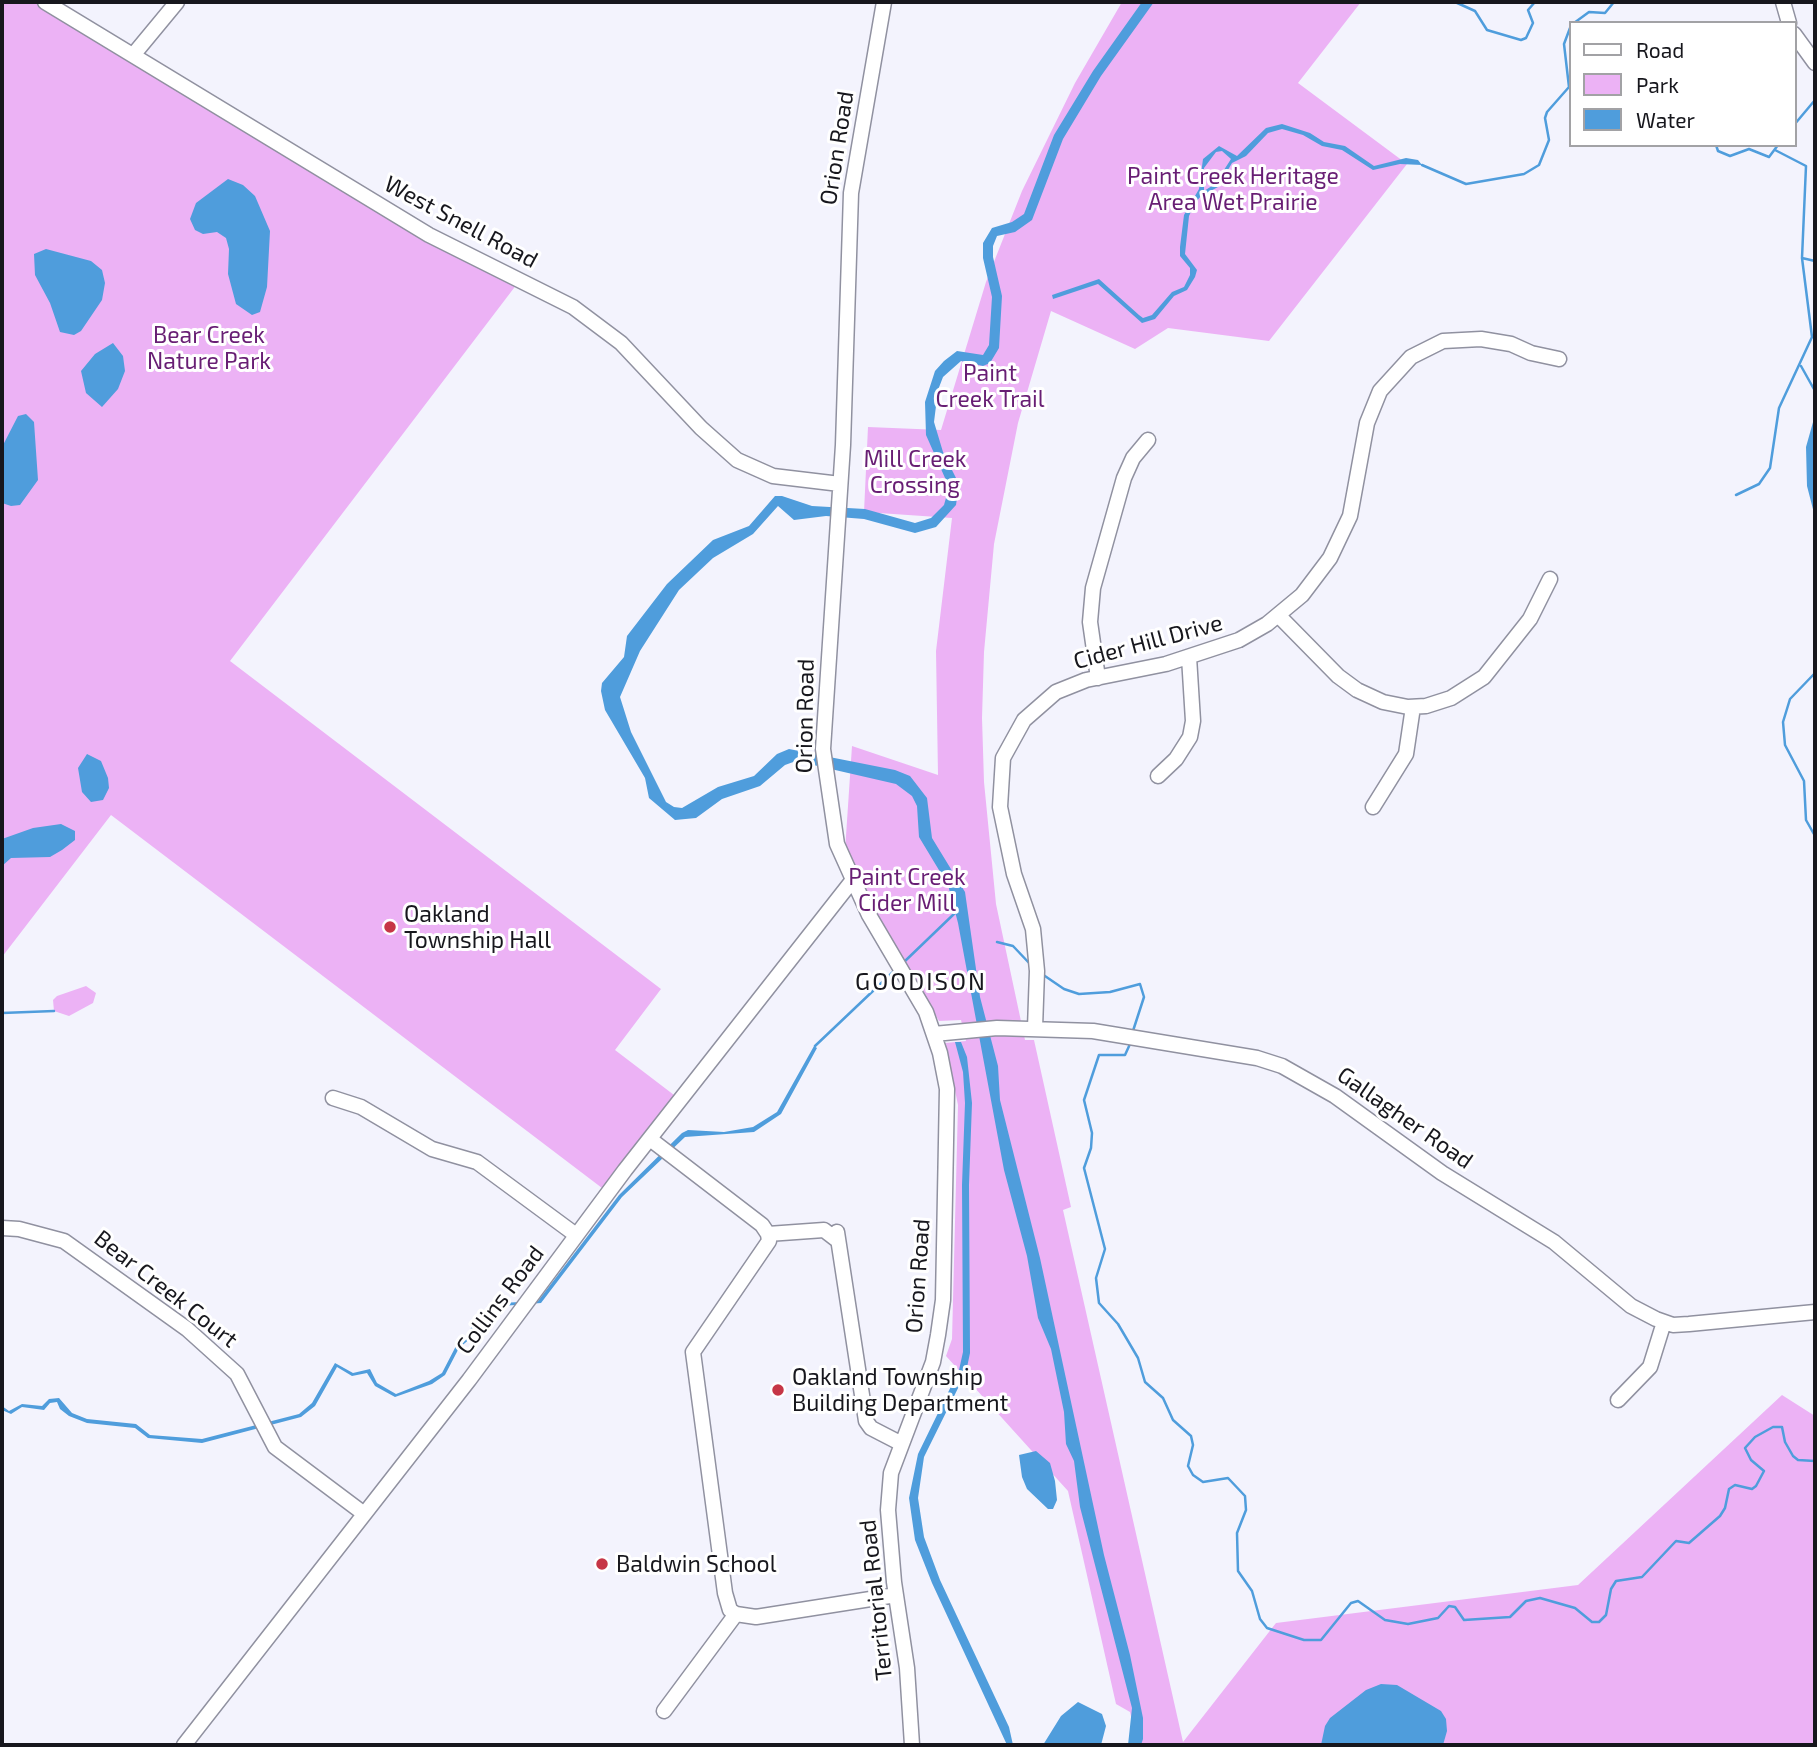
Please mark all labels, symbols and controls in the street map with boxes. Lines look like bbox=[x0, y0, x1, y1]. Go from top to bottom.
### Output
legend bbox=[1568, 21, 1796, 147]
text: Road bbox=[1636, 37, 1684, 62]
text: Park bbox=[1636, 72, 1679, 97]
street label: Orion Road bbox=[814, 89, 860, 207]
text: Water bbox=[1636, 107, 1695, 132]
park label: Paint Creek Heritage Area Wet Prairie bbox=[1127, 162, 1339, 216]
street label: West Snell Road bbox=[380, 170, 542, 274]
park label: Bear Creek Nature Park bbox=[147, 321, 271, 375]
park label: Paint Creek Trail bbox=[935, 359, 1045, 413]
park label: Mill Creek Crossing bbox=[863, 445, 967, 499]
street label: Cider Hill Drive bbox=[1070, 609, 1226, 675]
street label: Orion Road bbox=[790, 658, 820, 774]
park label: Paint Creek Cider Mill bbox=[848, 863, 966, 917]
place label: Oakland Township Hall bbox=[404, 900, 551, 954]
marker: Oakland Township Hall bbox=[382, 919, 398, 935]
district label: GOODISON bbox=[856, 968, 986, 996]
street label: Gallagher Road bbox=[1332, 1061, 1478, 1175]
street label: Orion Road bbox=[900, 1218, 936, 1334]
street label: Bear Creek Court bbox=[89, 1224, 243, 1354]
street label: Collins Road bbox=[450, 1240, 550, 1360]
place label: Oakland Township Building Department bbox=[792, 1363, 1008, 1417]
marker: Oakland Township Building Department bbox=[770, 1382, 786, 1398]
street label: Territorial Road bbox=[854, 1518, 898, 1682]
place label: Baldwin School bbox=[616, 1550, 777, 1578]
marker: Baldwin School bbox=[594, 1556, 610, 1572]

